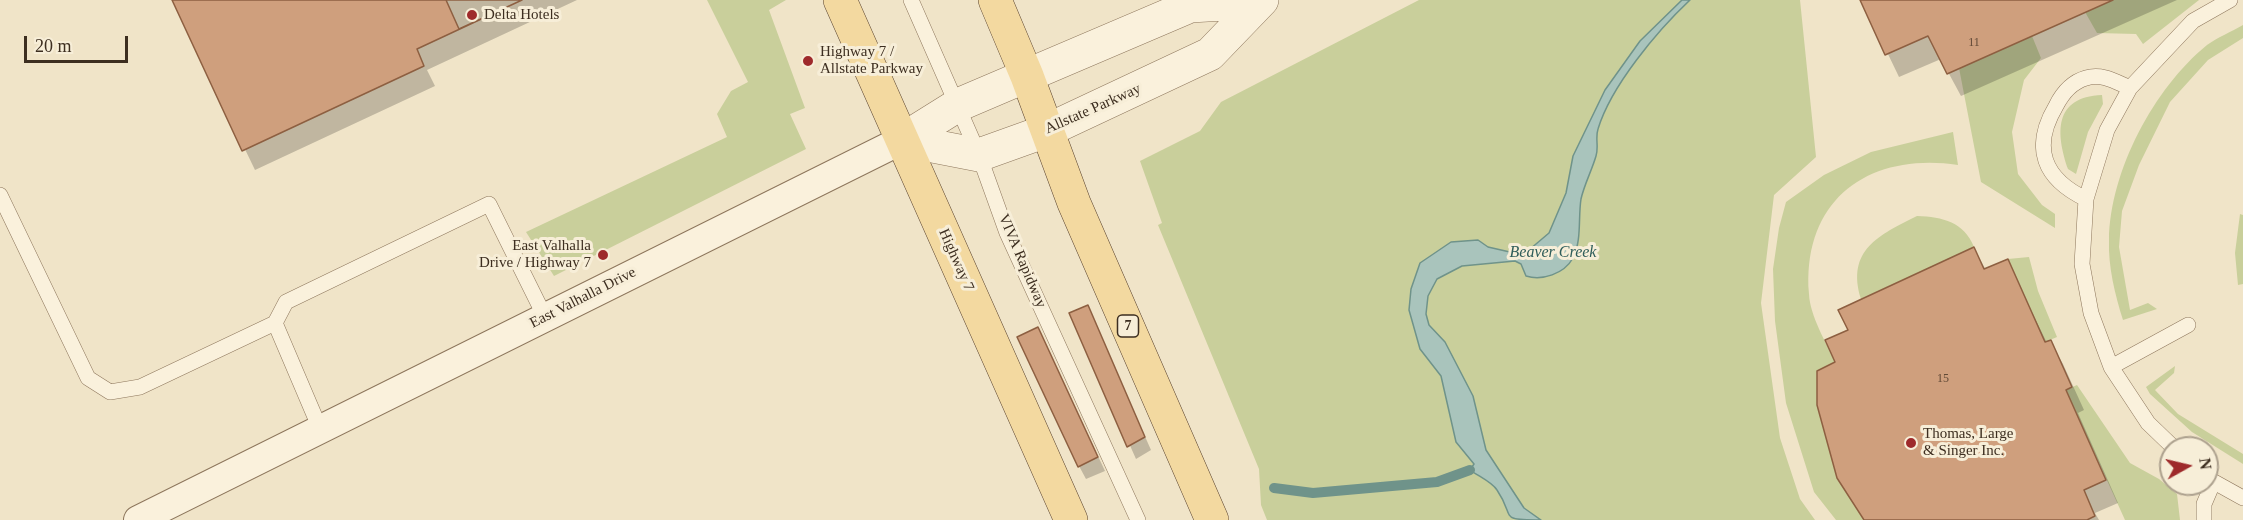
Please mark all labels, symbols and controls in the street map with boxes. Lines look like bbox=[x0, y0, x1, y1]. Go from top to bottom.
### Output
place label: Delta Hotels bbox=[484, 6, 559, 24]
marker: Delta Hotels bbox=[465, 8, 479, 22]
scale bar bbox=[27, 24, 130, 62]
text: 20 m bbox=[35, 36, 72, 56]
house number: 11 bbox=[1968, 36, 1980, 50]
place label: Highway 7 / Allstate Parkway bbox=[820, 43, 923, 78]
marker: Highway 7 / Allstate Parkway bbox=[801, 54, 815, 68]
street label: Allstate Parkway bbox=[1042, 80, 1144, 138]
street label: VIVA Rapidway bbox=[994, 211, 1050, 311]
street label: Highway 7 bbox=[934, 226, 978, 294]
place label: East Valhalla Drive / Highway 7 bbox=[479, 237, 591, 272]
water label: Beaver Creek bbox=[1510, 243, 1596, 263]
marker: East Valhalla Drive / Highway 7 bbox=[596, 248, 610, 262]
street label: East Valhalla Drive bbox=[527, 264, 639, 332]
road number: 7 bbox=[1118, 315, 1138, 337]
house number: 15 bbox=[1937, 372, 1949, 386]
place label: Thomas, Large & Singer Inc. bbox=[1923, 425, 2014, 460]
marker: Thomas, Large & Singer Inc. bbox=[1904, 436, 1918, 450]
north arrow bbox=[2159, 436, 2219, 496]
text: N bbox=[2196, 457, 2215, 471]

